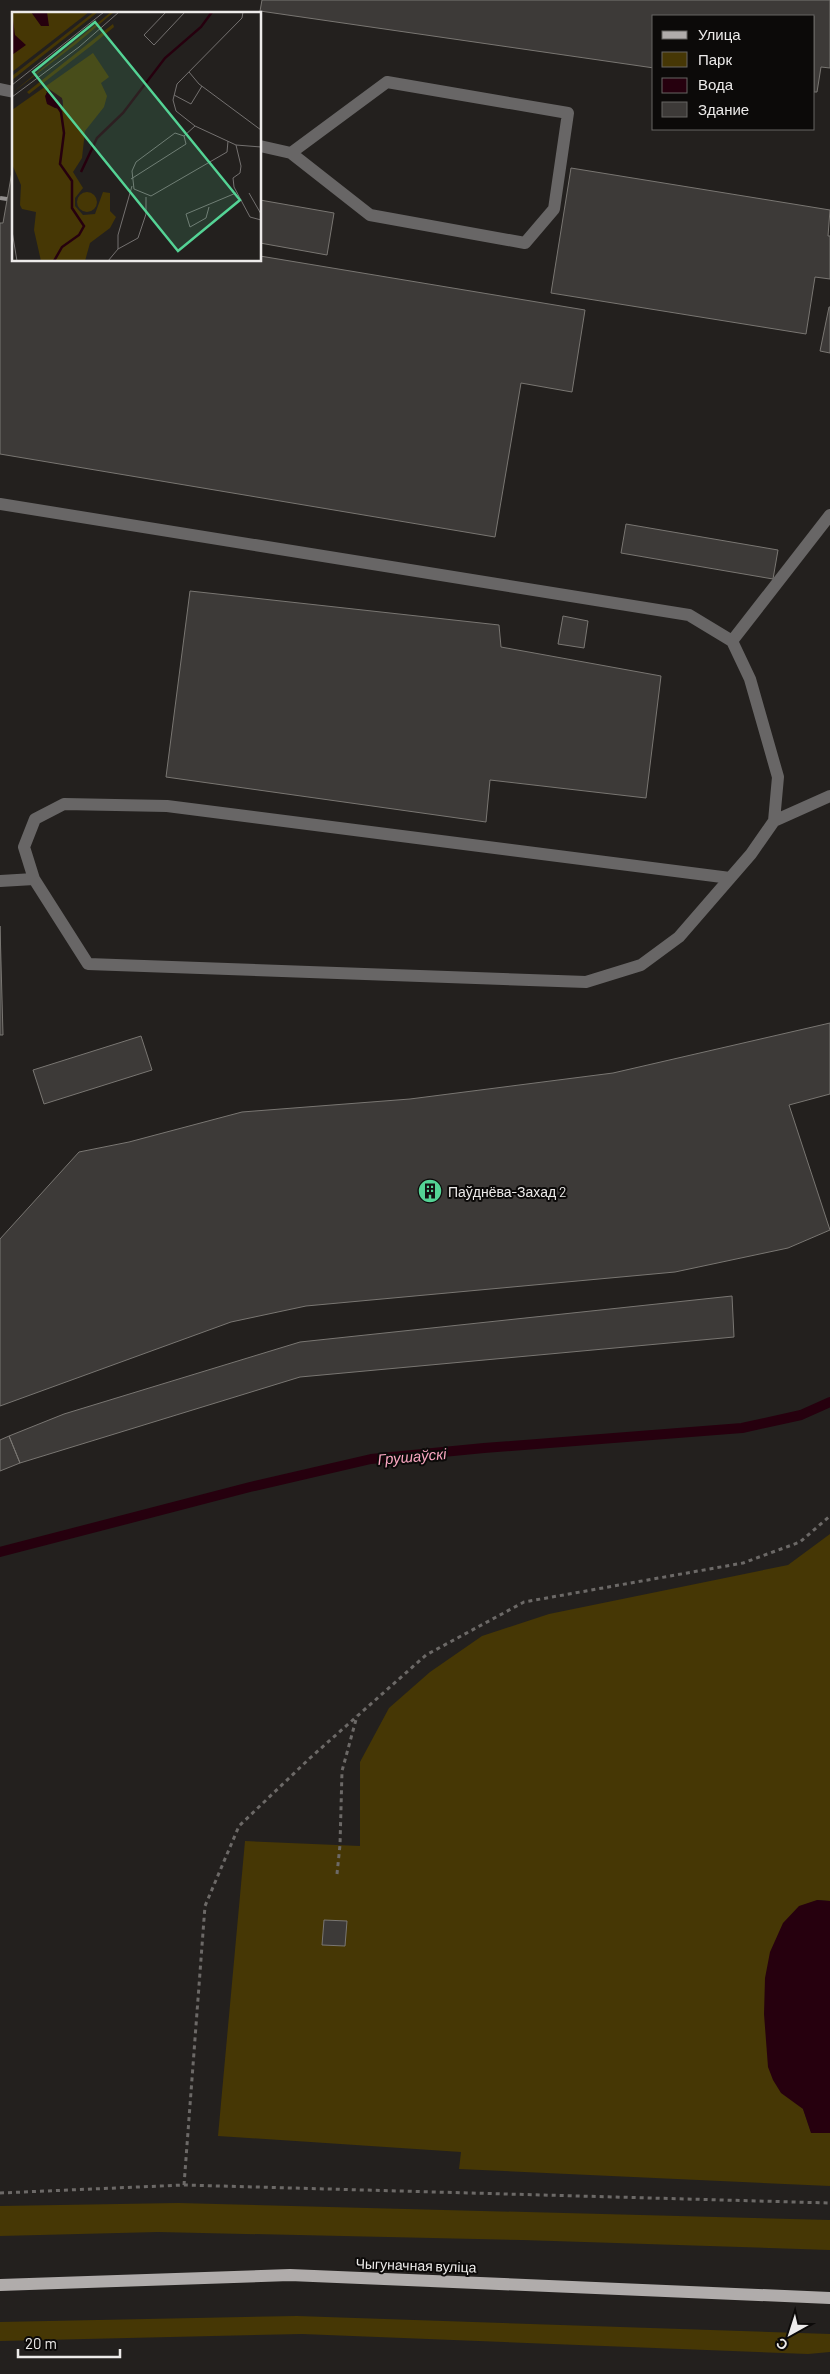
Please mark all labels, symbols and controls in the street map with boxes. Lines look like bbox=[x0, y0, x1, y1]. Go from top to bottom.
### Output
inset map bbox=[12, 12, 261, 261]
legend bbox=[652, 15, 815, 130]
text: Улица bbox=[698, 25, 741, 43]
text: Парк bbox=[698, 50, 732, 68]
text: Вода bbox=[698, 75, 734, 93]
text: Здание bbox=[698, 100, 749, 118]
building icon: Паўднёва-Захад 2 bbox=[417, 1178, 443, 1204]
place label: Паўднёва-Захад 2 bbox=[448, 1183, 566, 1200]
water label: Грушаўскі bbox=[377, 1444, 448, 1468]
street label: Чыгуначная вуліца bbox=[355, 2254, 477, 2276]
north arrow bbox=[765, 2309, 815, 2359]
scale bar bbox=[18, 2326, 120, 2358]
text: 20 m bbox=[25, 2334, 57, 2352]
text: С bbox=[772, 2335, 791, 2354]

